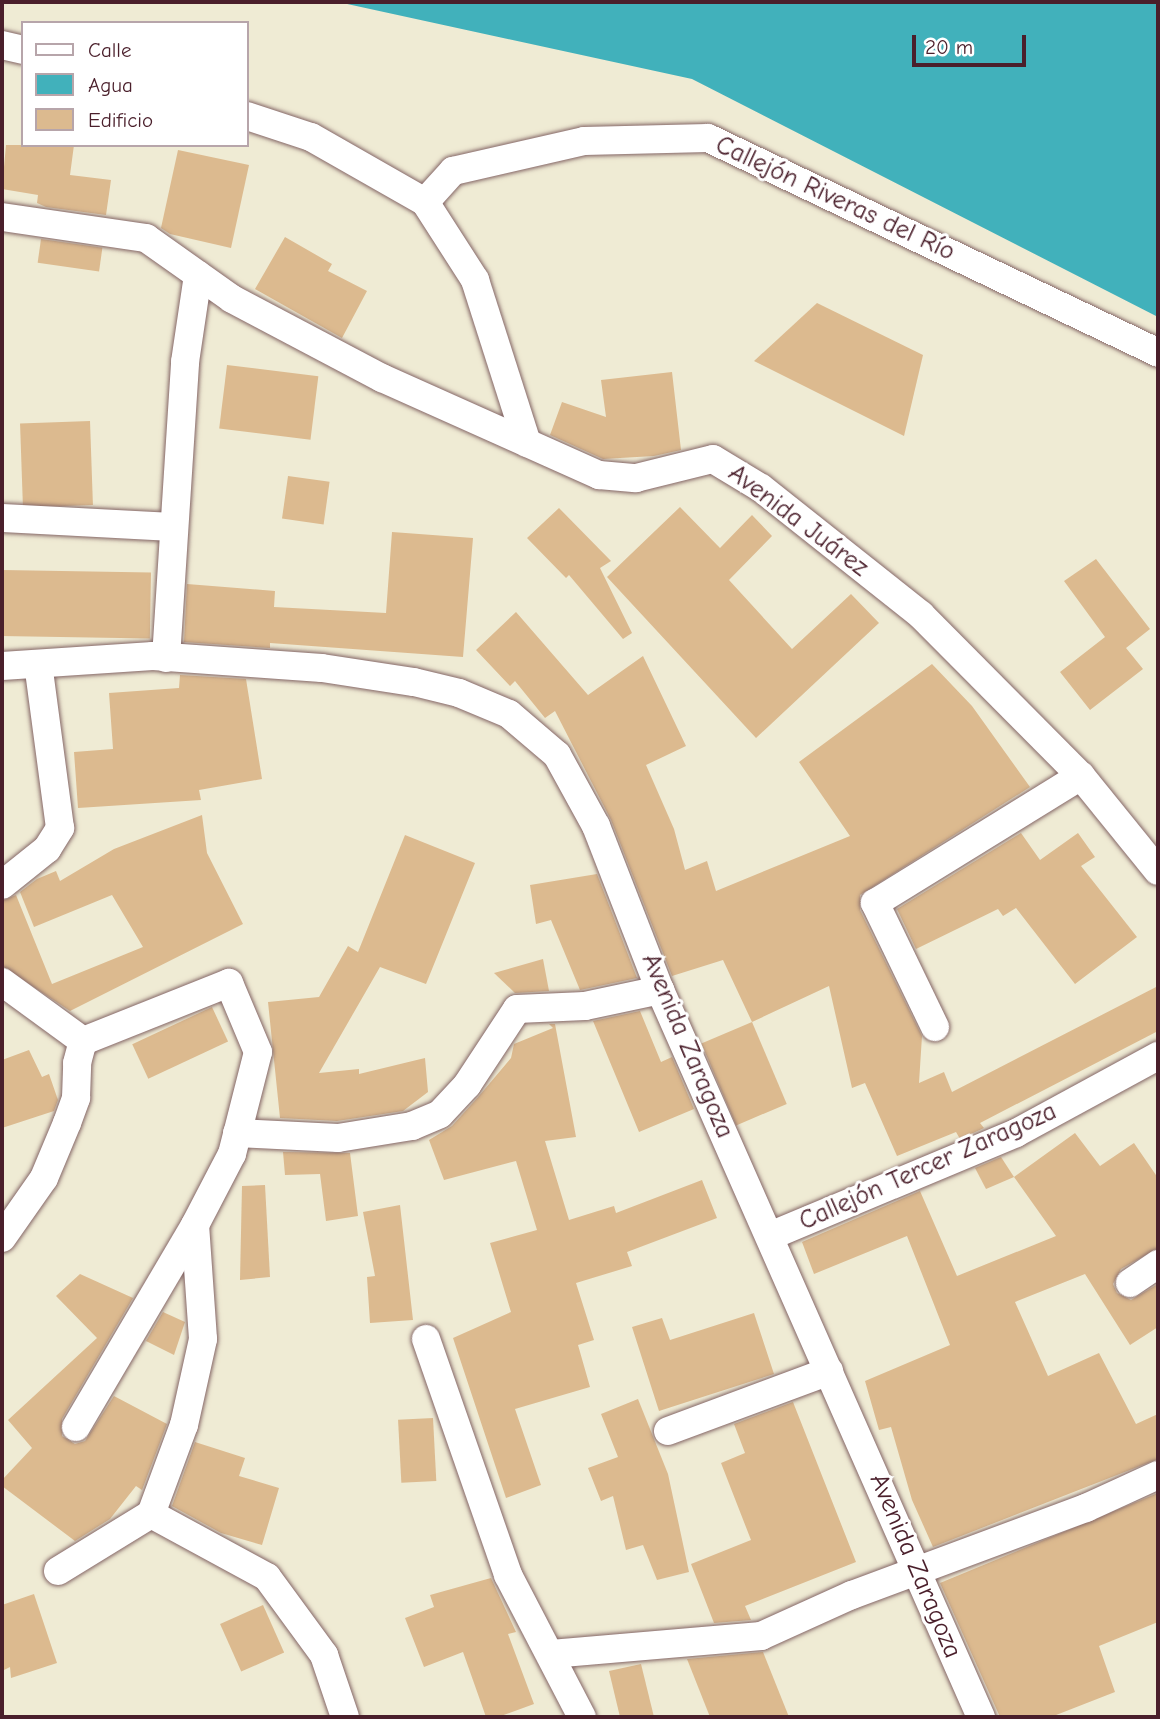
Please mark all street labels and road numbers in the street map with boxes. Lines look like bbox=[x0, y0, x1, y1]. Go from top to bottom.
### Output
street label: Callejón Riveras del Río bbox=[710, 130, 960, 268]
street label: Avenida Juárez bbox=[722, 458, 874, 584]
street label: Avenida Zaragoza bbox=[634, 949, 740, 1143]
street label: Callejón Tercer Zaragoza bbox=[795, 1096, 1061, 1238]
street label: Avenida Zaragoza bbox=[862, 1469, 968, 1663]

